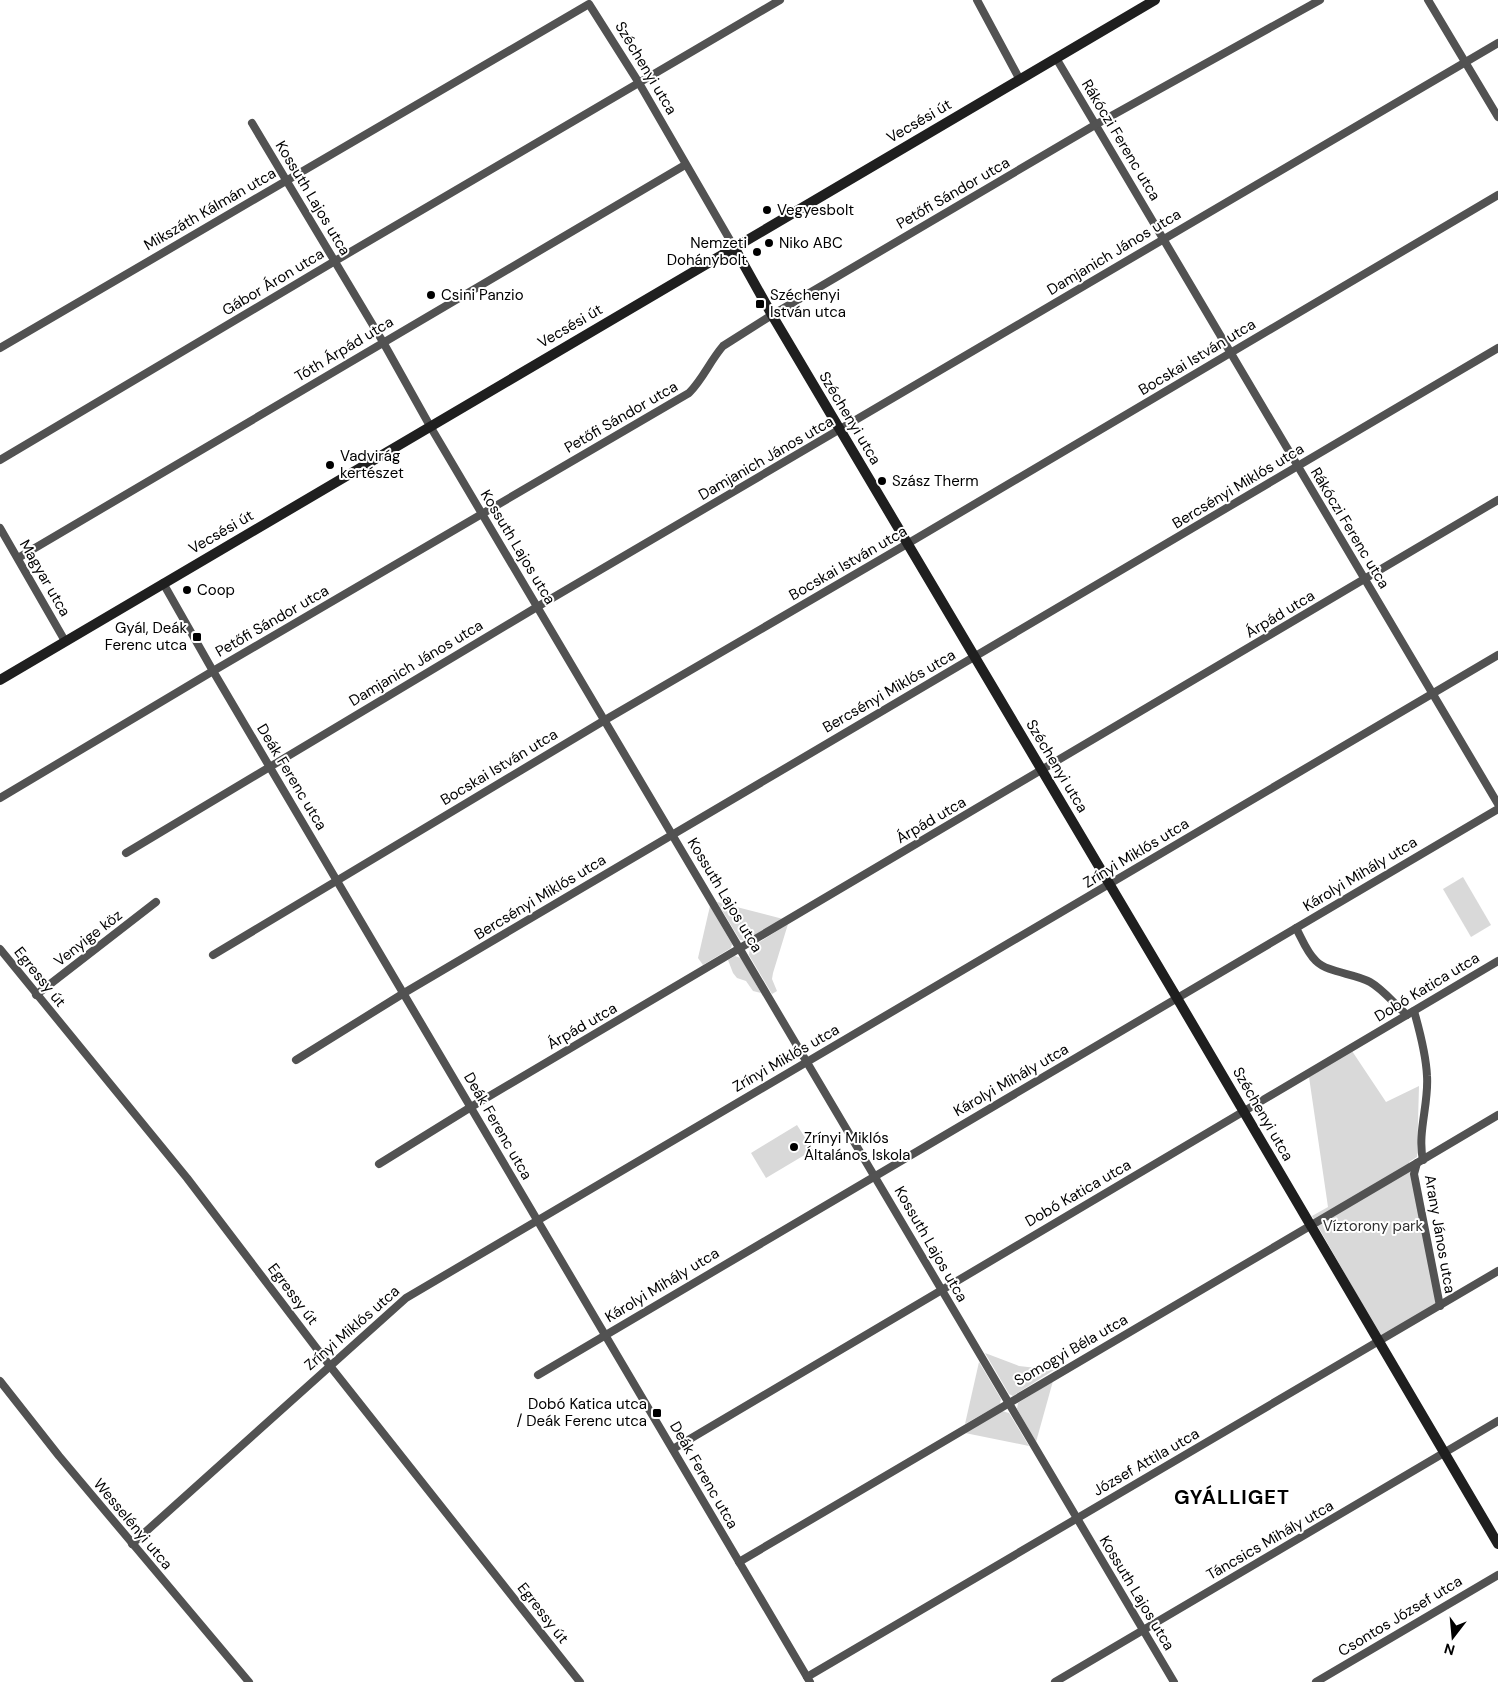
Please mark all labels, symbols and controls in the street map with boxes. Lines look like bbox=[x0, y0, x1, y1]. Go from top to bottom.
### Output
street label: Széchenyi utca bbox=[610, 18, 682, 118]
street label: Rákóczi Ferenc utca bbox=[1077, 76, 1165, 204]
street label: Vecsési út bbox=[883, 94, 955, 148]
street label: Kossuth Lajos utca bbox=[271, 137, 355, 259]
street label: Petőfi Sándor utca bbox=[893, 152, 1013, 234]
street label: Mikszáth Kálmán utca bbox=[140, 163, 280, 255]
place label: Vegyesbolt bbox=[777, 200, 854, 220]
marker: Vegyesbolt bbox=[761, 204, 773, 216]
street label: Damjanich János utca bbox=[1043, 204, 1185, 300]
place label: Nemzeti Dohánybolt bbox=[667, 233, 747, 270]
place label: Niko ABC bbox=[779, 233, 843, 253]
marker: Niko ABC bbox=[763, 237, 775, 249]
street label: Gábor Áron utca bbox=[219, 244, 327, 320]
marker: Nemzeti Dohánybolt bbox=[751, 246, 763, 258]
place label: Csini Panzio bbox=[441, 285, 524, 305]
place label: Széchenyi István utca bbox=[770, 285, 846, 322]
marker: Csini Panzio bbox=[425, 289, 437, 301]
marker: Széchenyi István utca bbox=[754, 298, 766, 310]
street label: Vecsési út bbox=[534, 299, 606, 353]
street label: Tóth Árpád utca bbox=[291, 312, 397, 386]
street label: Bocskai István utca bbox=[1135, 314, 1259, 400]
street label: Széchenyi utca bbox=[814, 368, 886, 468]
street label: Petőfi Sándor utca bbox=[561, 376, 681, 458]
street label: Damjanich János utca bbox=[695, 411, 837, 505]
street label: Bercsényi Miklós utca bbox=[1168, 439, 1308, 533]
place label: Vadvirág kertészet bbox=[340, 446, 404, 483]
marker: Vadvirág kertészet bbox=[324, 459, 336, 471]
street label: Rákóczi Ferenc utca bbox=[1306, 464, 1394, 592]
place label: Szász Therm bbox=[892, 471, 979, 491]
marker: Szász Therm bbox=[876, 475, 888, 487]
street label: Kossuth Lajos utca bbox=[476, 486, 560, 608]
street label: Vecsési út bbox=[185, 505, 257, 559]
street label: Bocskai István utca bbox=[785, 521, 911, 605]
street label: Magyar utca bbox=[15, 536, 75, 620]
place label: Coop bbox=[197, 580, 235, 600]
street label: Petőfi Sándor utca bbox=[212, 580, 332, 662]
marker: Coop bbox=[181, 584, 193, 596]
street label: Árpád utca bbox=[1242, 585, 1318, 643]
street label: Damjanich János utca bbox=[345, 615, 487, 711]
place label: Gyál, Deák Ferenc utca bbox=[105, 618, 187, 655]
marker: Gyál, Deák Ferenc utca bbox=[191, 631, 203, 643]
street label: Bercsényi Miklós utca bbox=[819, 645, 959, 737]
street label: Széchenyi utca bbox=[1021, 716, 1093, 816]
street label: Deák Ferenc utca bbox=[252, 720, 332, 834]
street label: Bocskai István utca bbox=[437, 724, 561, 810]
street label: Árpád utca bbox=[892, 792, 970, 848]
street label: Zrínyi Miklós utca bbox=[1079, 814, 1193, 892]
street label: Károlyi Mihály utca bbox=[1299, 832, 1421, 916]
street label: Kossuth Lajos utca bbox=[683, 834, 767, 956]
street label: Bercsényi Miklós utca bbox=[470, 850, 610, 944]
street label: Venyige köz bbox=[50, 905, 126, 971]
street label: Egressy út bbox=[10, 943, 71, 1011]
street label: Dobó Katica utca bbox=[1371, 948, 1483, 1026]
street label: Árpád utca bbox=[543, 998, 621, 1054]
street label: Zrínyi Miklós utca bbox=[729, 1019, 843, 1097]
street label: Károlyi Mihály utca bbox=[950, 1039, 1072, 1121]
street label: Széchenyi utca bbox=[1228, 1063, 1298, 1165]
street label: Deák Ferenc utca bbox=[459, 1069, 537, 1183]
place label: Zrínyi Miklós Általános Iskola bbox=[804, 1128, 910, 1165]
marker: Zrínyi Miklós Általános Iskola bbox=[788, 1141, 800, 1153]
street label: Dobó Katica utca bbox=[1021, 1155, 1135, 1231]
street label: Arany János utca bbox=[1420, 1173, 1460, 1295]
street label: Kossuth Lajos utca bbox=[890, 1183, 972, 1305]
park label: Víztorony park bbox=[1323, 1216, 1424, 1236]
street label: Károlyi Mihály utca bbox=[601, 1243, 723, 1327]
street label: Egressy út bbox=[263, 1259, 323, 1329]
street label: Zrínyi Miklós utca bbox=[300, 1281, 404, 1375]
street label: Somogyi Béla utca bbox=[1011, 1309, 1131, 1391]
place label: Dobó Katica utca / Deák Ferenc utca bbox=[516, 1394, 647, 1431]
marker: Dobó Katica utca / Deák Ferenc utca bbox=[651, 1407, 663, 1419]
street label: Deák Ferenc utca bbox=[665, 1418, 743, 1532]
street label: József Attila utca bbox=[1089, 1423, 1203, 1501]
street label: Wesselényi utca bbox=[89, 1474, 177, 1574]
district label: GYÁLLIGET bbox=[1174, 1484, 1290, 1510]
street label: Táncsics Mihály utca bbox=[1203, 1495, 1337, 1585]
street label: Kossuth Lajos utca bbox=[1095, 1532, 1179, 1654]
street label: Csontos József utca bbox=[1334, 1571, 1466, 1661]
street label: Egressy út bbox=[513, 1578, 573, 1648]
north arrow bbox=[1428, 1612, 1478, 1662]
text: N bbox=[1442, 1639, 1457, 1660]

